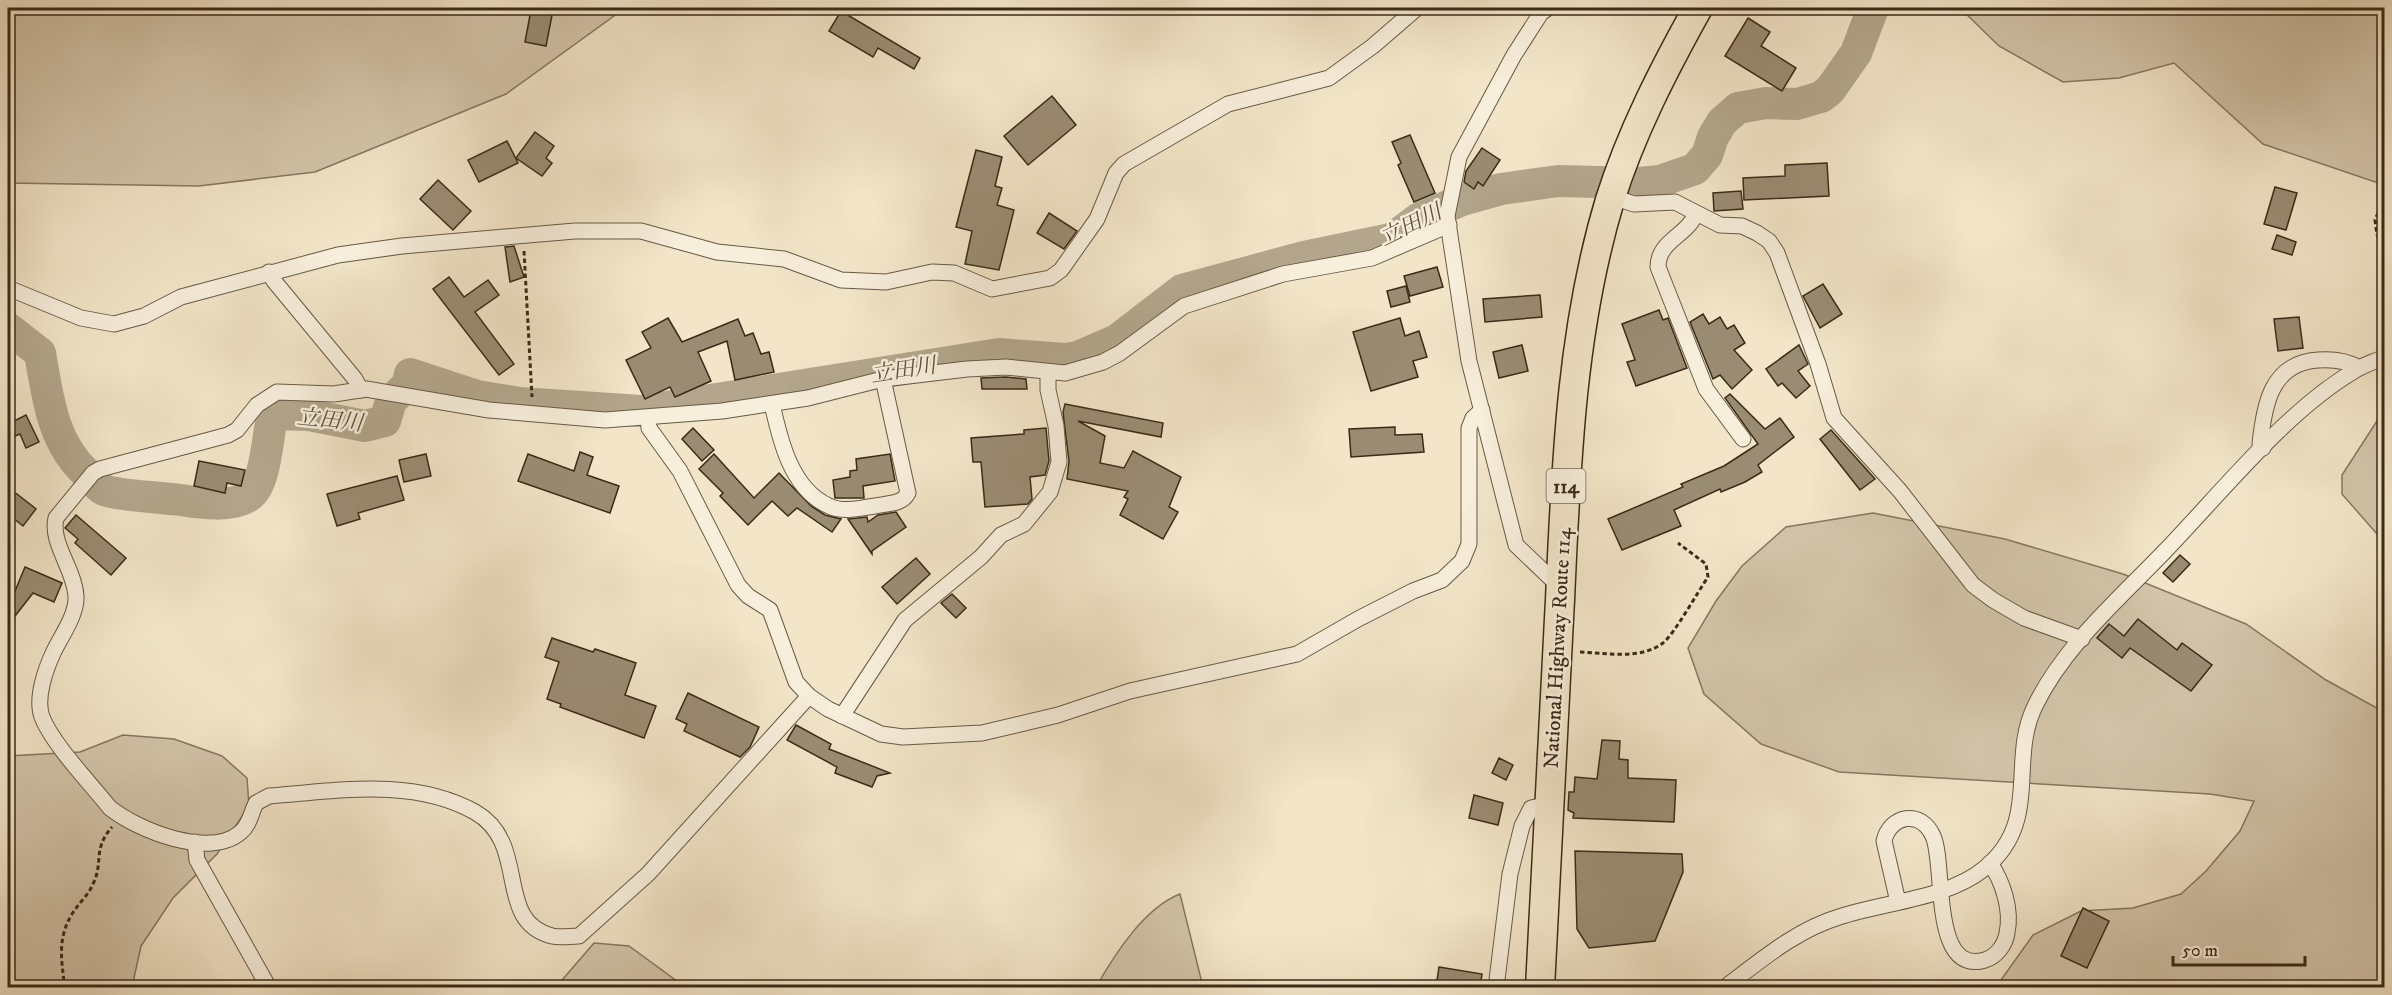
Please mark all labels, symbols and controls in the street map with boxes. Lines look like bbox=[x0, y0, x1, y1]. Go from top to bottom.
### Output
water label: 立田川 bbox=[1375, 198, 1448, 252]
water label: 立田川 bbox=[869, 352, 940, 389]
water label: 立田川 bbox=[296, 404, 366, 438]
road number: 114 bbox=[1546, 469, 1586, 503]
street label: National Highway Route 114 bbox=[1539, 526, 1577, 769]
scale bar bbox=[2173, 929, 2305, 967]
text: 50 m bbox=[2182, 940, 2218, 962]

